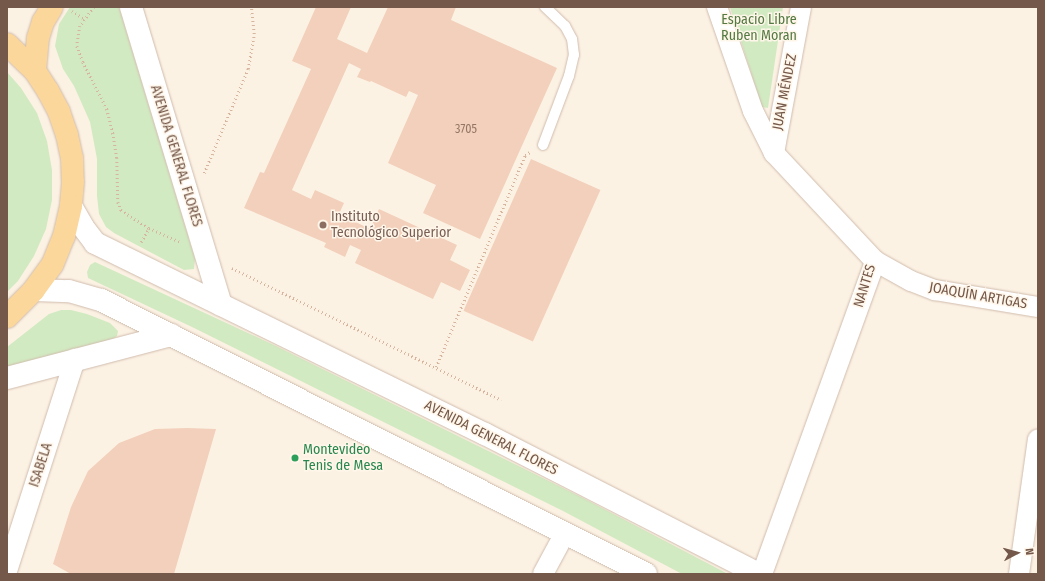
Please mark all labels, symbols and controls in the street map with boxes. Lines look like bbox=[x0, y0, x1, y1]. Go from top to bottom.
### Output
park label: Espacio Libre Ruben Moran bbox=[721, 12, 797, 44]
street label: JUAN MÉNDEZ bbox=[769, 52, 801, 132]
street label: AVENIDA GENERAL FLORES bbox=[146, 83, 206, 229]
house number: 3705 bbox=[455, 123, 477, 137]
place label: Instituto Tecnológico Superior bbox=[331, 209, 451, 242]
marker: Instituto Tecnológico Superior bbox=[318, 220, 328, 230]
street label: NANTES bbox=[851, 262, 879, 310]
street label: JOAQUÍN ARTIGAS bbox=[928, 279, 1028, 313]
street label: AVENIDA GENERAL FLORES bbox=[422, 397, 560, 479]
street label: ISABELA bbox=[26, 441, 56, 489]
place label: Montevideo Tenis de Mesa bbox=[303, 442, 383, 474]
marker: Montevideo Tenis de Mesa bbox=[290, 453, 300, 463]
north arrow bbox=[997, 533, 1037, 573]
text: N bbox=[1023, 548, 1036, 556]

